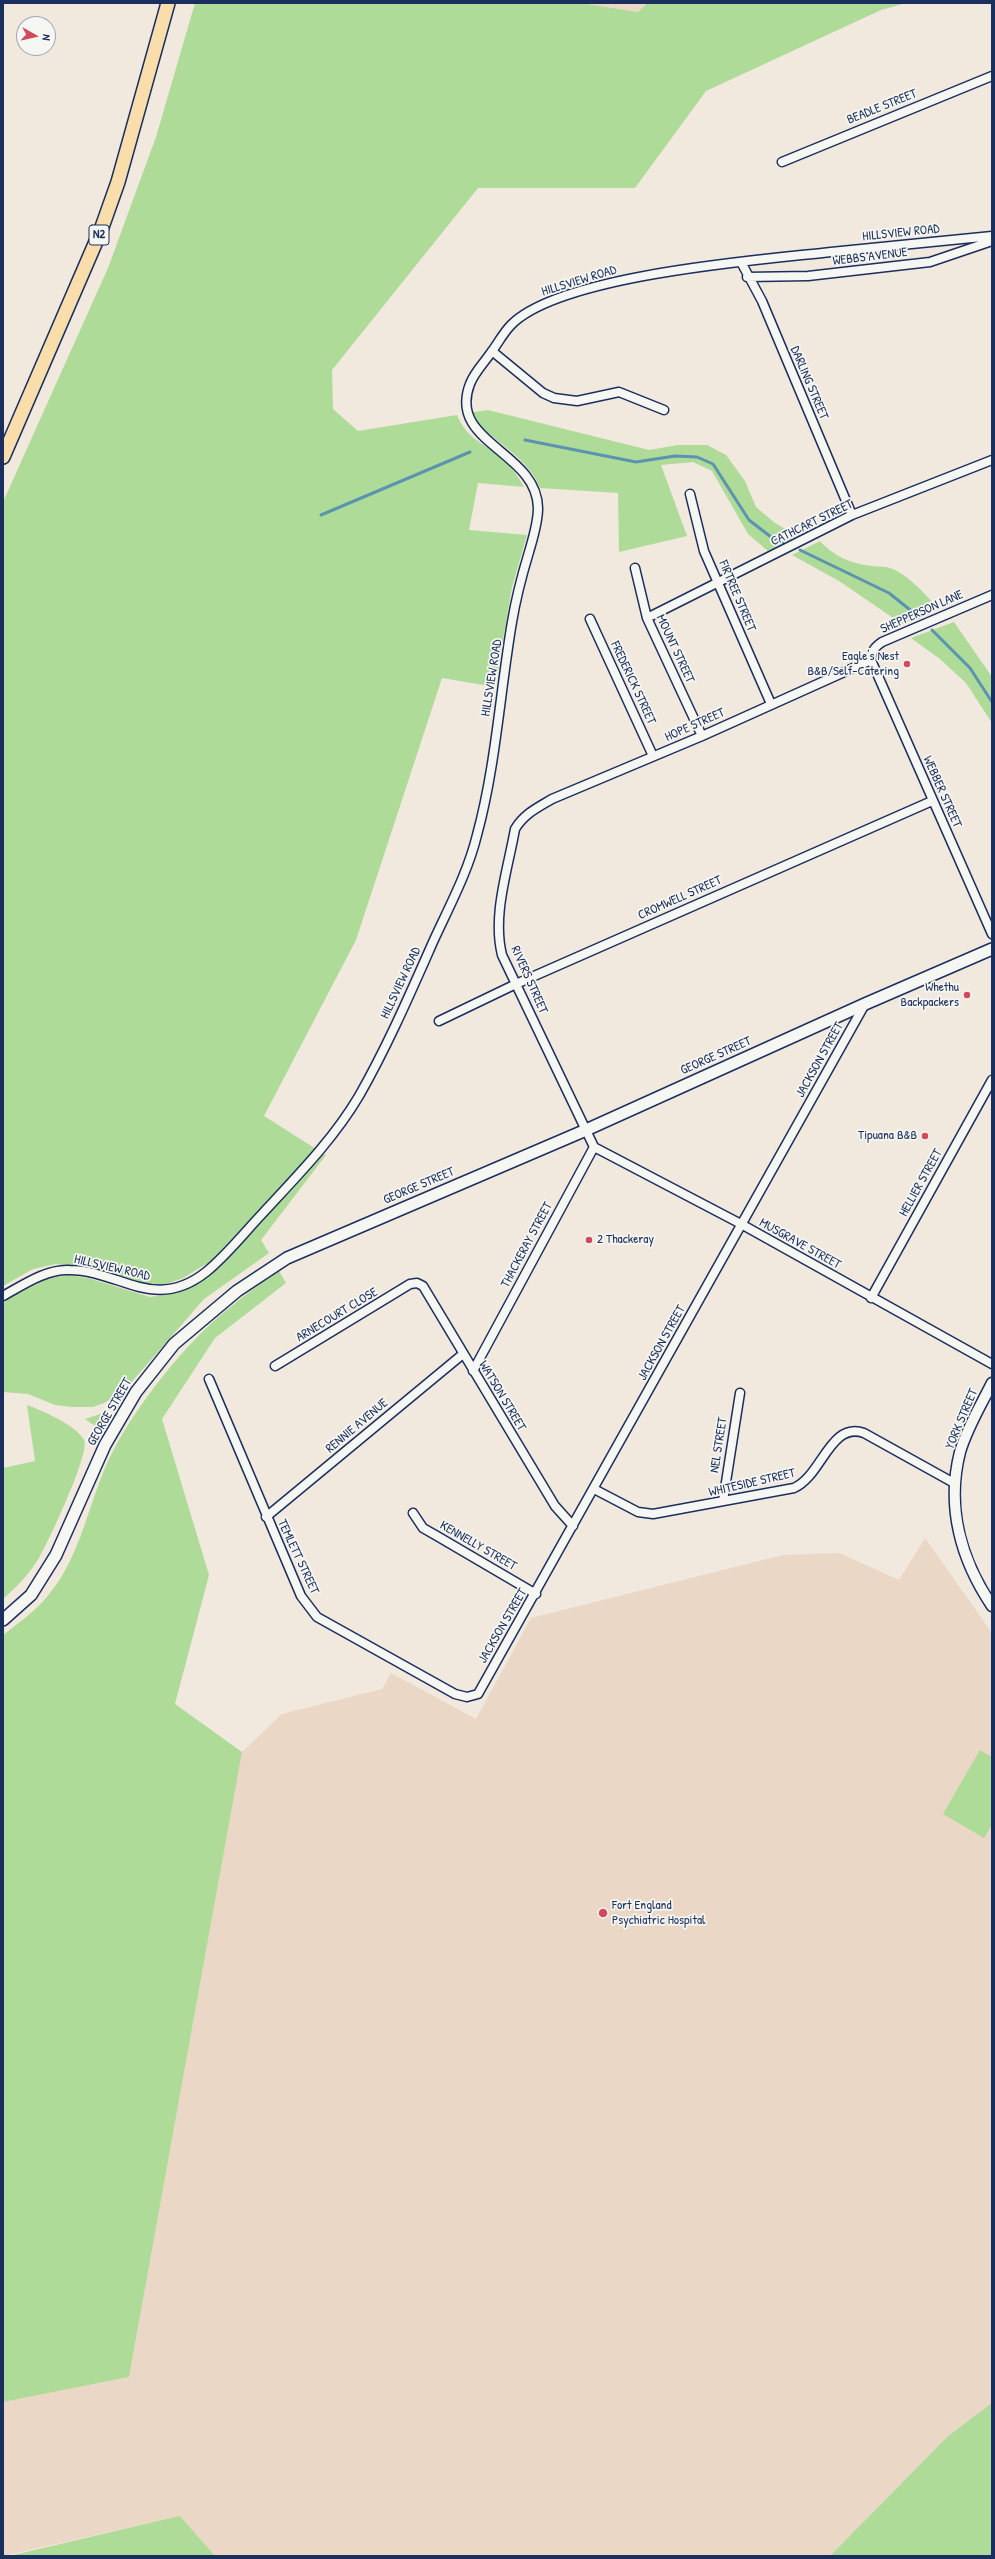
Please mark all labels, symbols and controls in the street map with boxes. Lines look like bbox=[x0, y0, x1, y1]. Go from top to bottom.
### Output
north arrow bbox=[16, 16, 56, 56]
text: N bbox=[40, 34, 54, 41]
street label: BEADLE STREET bbox=[845, 86, 919, 128]
street label: HILLSVIEW ROAD bbox=[862, 221, 940, 245]
road number: N2 bbox=[89, 225, 109, 245]
street label: WEBBS AVENUE bbox=[832, 245, 908, 269]
street label: HILLSVIEW ROAD bbox=[540, 262, 618, 300]
street label: DARLING STREET bbox=[787, 344, 831, 422]
street label: CATHCART STREET bbox=[768, 496, 856, 550]
street label: FIRTREE STREET bbox=[715, 558, 759, 634]
street label: SHEPPERSON LANE bbox=[878, 587, 966, 637]
street label: MOUNT STREET bbox=[652, 612, 698, 686]
street label: HILLSVIEW ROAD bbox=[478, 638, 506, 718]
street label: FREDERICK STREET bbox=[607, 639, 659, 727]
place label: Eagle's Nest B&B/Self-Catering bbox=[807, 649, 899, 680]
marker: Eagle's Nest B&B/Self-Catering bbox=[902, 659, 912, 669]
street label: HOPE STREET bbox=[663, 705, 727, 745]
street label: WEBBER STREET bbox=[919, 754, 965, 830]
street label: CROMWELL STREET bbox=[636, 873, 724, 923]
street label: RIVERS STREET bbox=[507, 944, 551, 1016]
street label: HILLSVIEW ROAD bbox=[378, 945, 424, 1021]
place label: Whethu Backpackers bbox=[901, 980, 959, 1011]
marker: Whethu Backpackers bbox=[962, 990, 972, 1000]
street label: JACKSON STREET bbox=[793, 1020, 847, 1100]
street label: GEORGE STREET bbox=[678, 1033, 754, 1079]
place label: Tipuana B&B bbox=[858, 1128, 917, 1144]
marker: Tipuana B&B bbox=[920, 1131, 930, 1141]
street label: HELLIER STREET bbox=[896, 1147, 946, 1219]
street label: GEORGE STREET bbox=[381, 1164, 457, 1208]
street label: THACKERAY STREET bbox=[498, 1200, 556, 1290]
street label: MUSGRAVE STREET bbox=[756, 1215, 844, 1273]
place label: 2 Thackeray bbox=[597, 1232, 654, 1248]
marker: 2 Thackeray bbox=[584, 1235, 594, 1245]
street label: HILLSVIEW ROAD bbox=[72, 1252, 152, 1284]
street label: ARNECOURT CLOSE bbox=[293, 1285, 381, 1345]
street label: JACKSON STREET bbox=[635, 1303, 689, 1383]
street label: WATSON STREET bbox=[475, 1358, 529, 1434]
street label: GEORGE STREET bbox=[84, 1375, 136, 1449]
street label: YORK STREET bbox=[942, 1386, 982, 1452]
street label: RENNIE AVENUE bbox=[323, 1395, 391, 1457]
street label: NEL STREET bbox=[707, 1416, 731, 1474]
street label: WHITESIDE STREET bbox=[707, 1465, 797, 1501]
street label: TEMLETT STREET bbox=[274, 1517, 322, 1597]
street label: KENNELLY STREET bbox=[437, 1518, 519, 1574]
street label: JACKSON STREET bbox=[475, 1586, 531, 1666]
place label: Fort England Psychiatric Hospital bbox=[612, 1898, 706, 1929]
marker: Fort England Psychiatric Hospital bbox=[597, 1907, 609, 1919]

